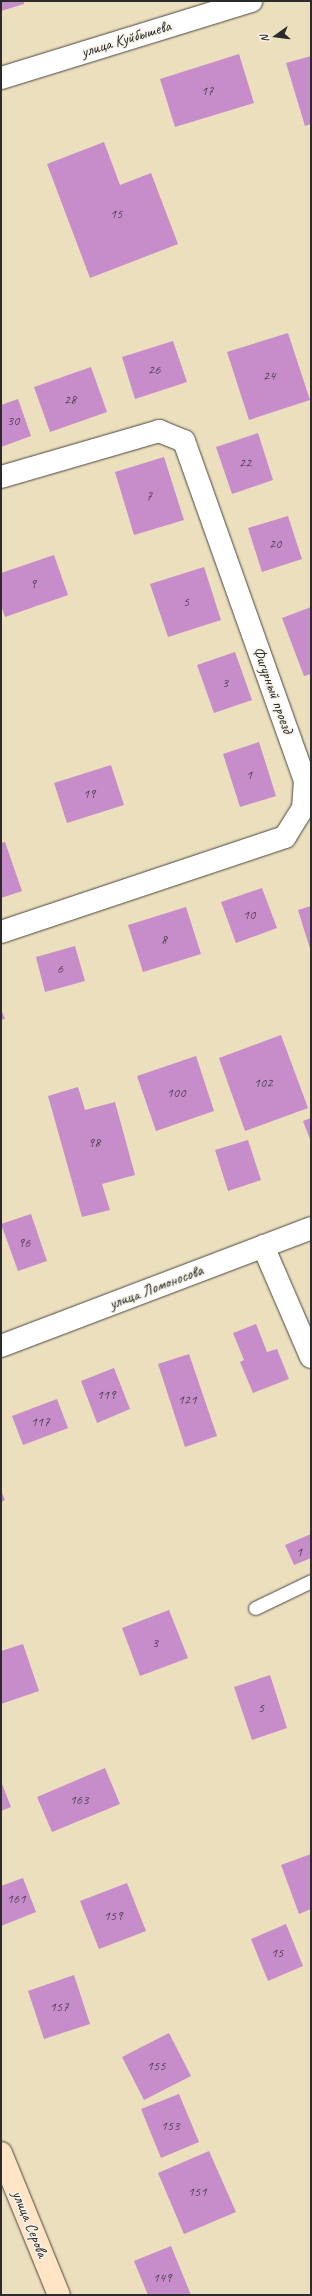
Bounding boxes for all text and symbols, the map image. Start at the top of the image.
street label: улица Куйбышева [79,16,173,62]
north arrow [256,16,296,56]
text: N [257,34,272,44]
house number: 17 [201,83,213,99]
house number: 15 [110,206,122,222]
house number: 26 [148,362,160,378]
house number: 24 [263,368,275,384]
house number: 28 [64,392,76,408]
house number: 30 [7,413,19,429]
house number: 22 [239,455,251,471]
house number: 7 [146,488,152,504]
house number: 20 [269,536,281,552]
house number: 9 [30,576,36,592]
house number: 5 [183,594,189,610]
street label: Фигурный проезд [248,644,298,736]
house number: 3 [222,675,228,691]
house number: 1 [246,767,252,783]
house number: 19 [83,786,95,802]
house number: 10 [243,907,255,923]
house number: 8 [161,932,167,948]
house number: 6 [57,961,63,977]
house number: 102 [254,1075,272,1091]
house number: 100 [167,1085,185,1101]
house number: 98 [88,1135,100,1151]
house number: 96 [18,1235,30,1251]
street label: улица Ломоносова [106,1260,206,1314]
house number: 119 [97,1387,115,1403]
house number: 121 [178,1392,196,1408]
house number: 117 [31,1414,49,1430]
house number: 1 [296,1544,302,1560]
house number: 3 [152,1635,158,1651]
house number: 5 [258,1700,264,1716]
house number: 163 [70,1792,88,1808]
house number: 161 [7,1891,25,1907]
house number: 159 [104,1908,122,1924]
house number: 15 [271,1945,283,1961]
house number: 157 [50,1999,68,2015]
house number: 155 [147,2058,165,2074]
house number: 153 [161,2118,179,2134]
house number: 151 [188,2184,206,2200]
street label: улица Серова [8,2188,52,2260]
house number: 149 [153,2270,171,2286]

